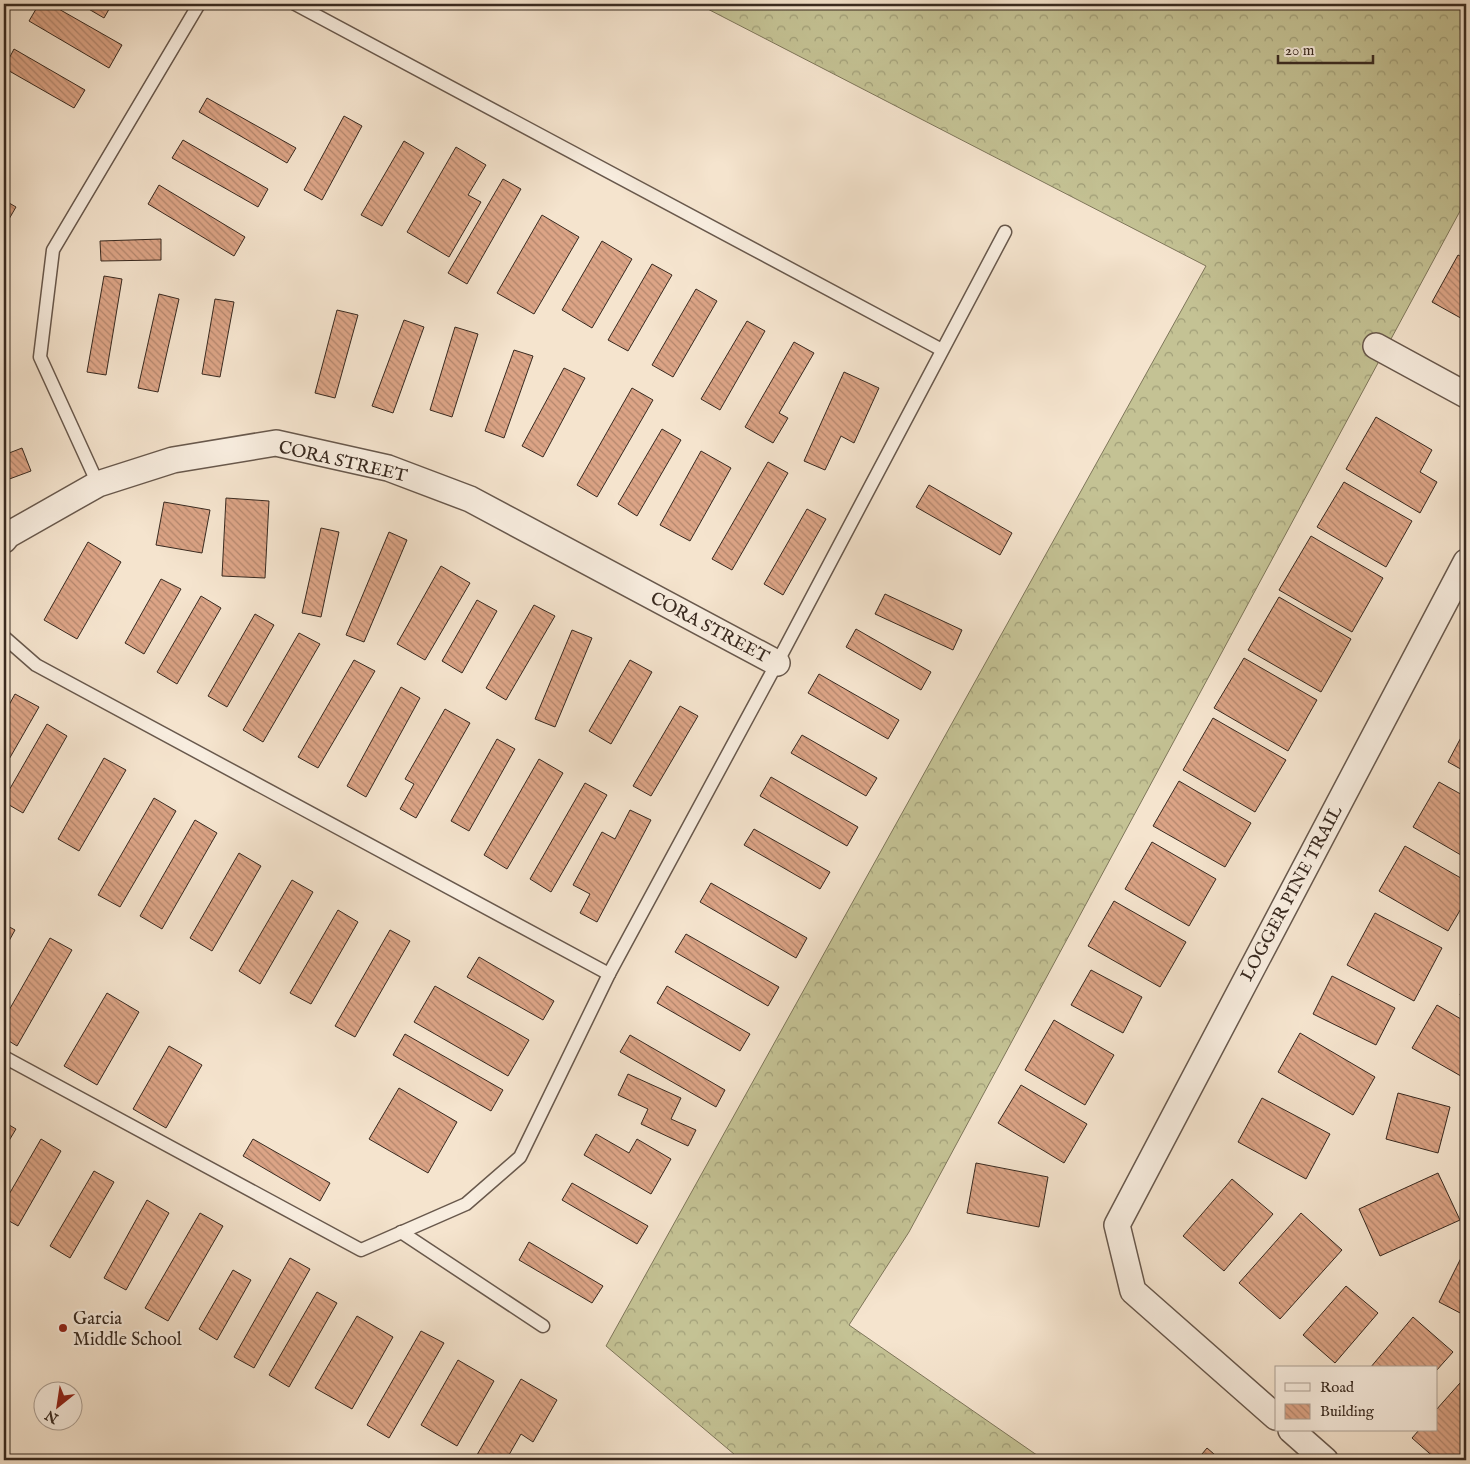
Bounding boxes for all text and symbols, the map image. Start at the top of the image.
scale bar [1278,32,1372,64]
text: 20 m [1285,41,1315,60]
street label: CORA STREET [276,436,409,488]
street label: CORA STREET [646,587,773,669]
street label: LOGGER PINE TRAIL [1236,802,1349,986]
place label: Garcia Middle School [73,1308,182,1352]
marker: Garcia Middle School [57,1322,69,1334]
legend [1275,1366,1438,1432]
text: Road [1320,1378,1355,1397]
north arrow [32,1382,82,1432]
text: Building [1320,1402,1375,1421]
text: N [42,1406,63,1428]

